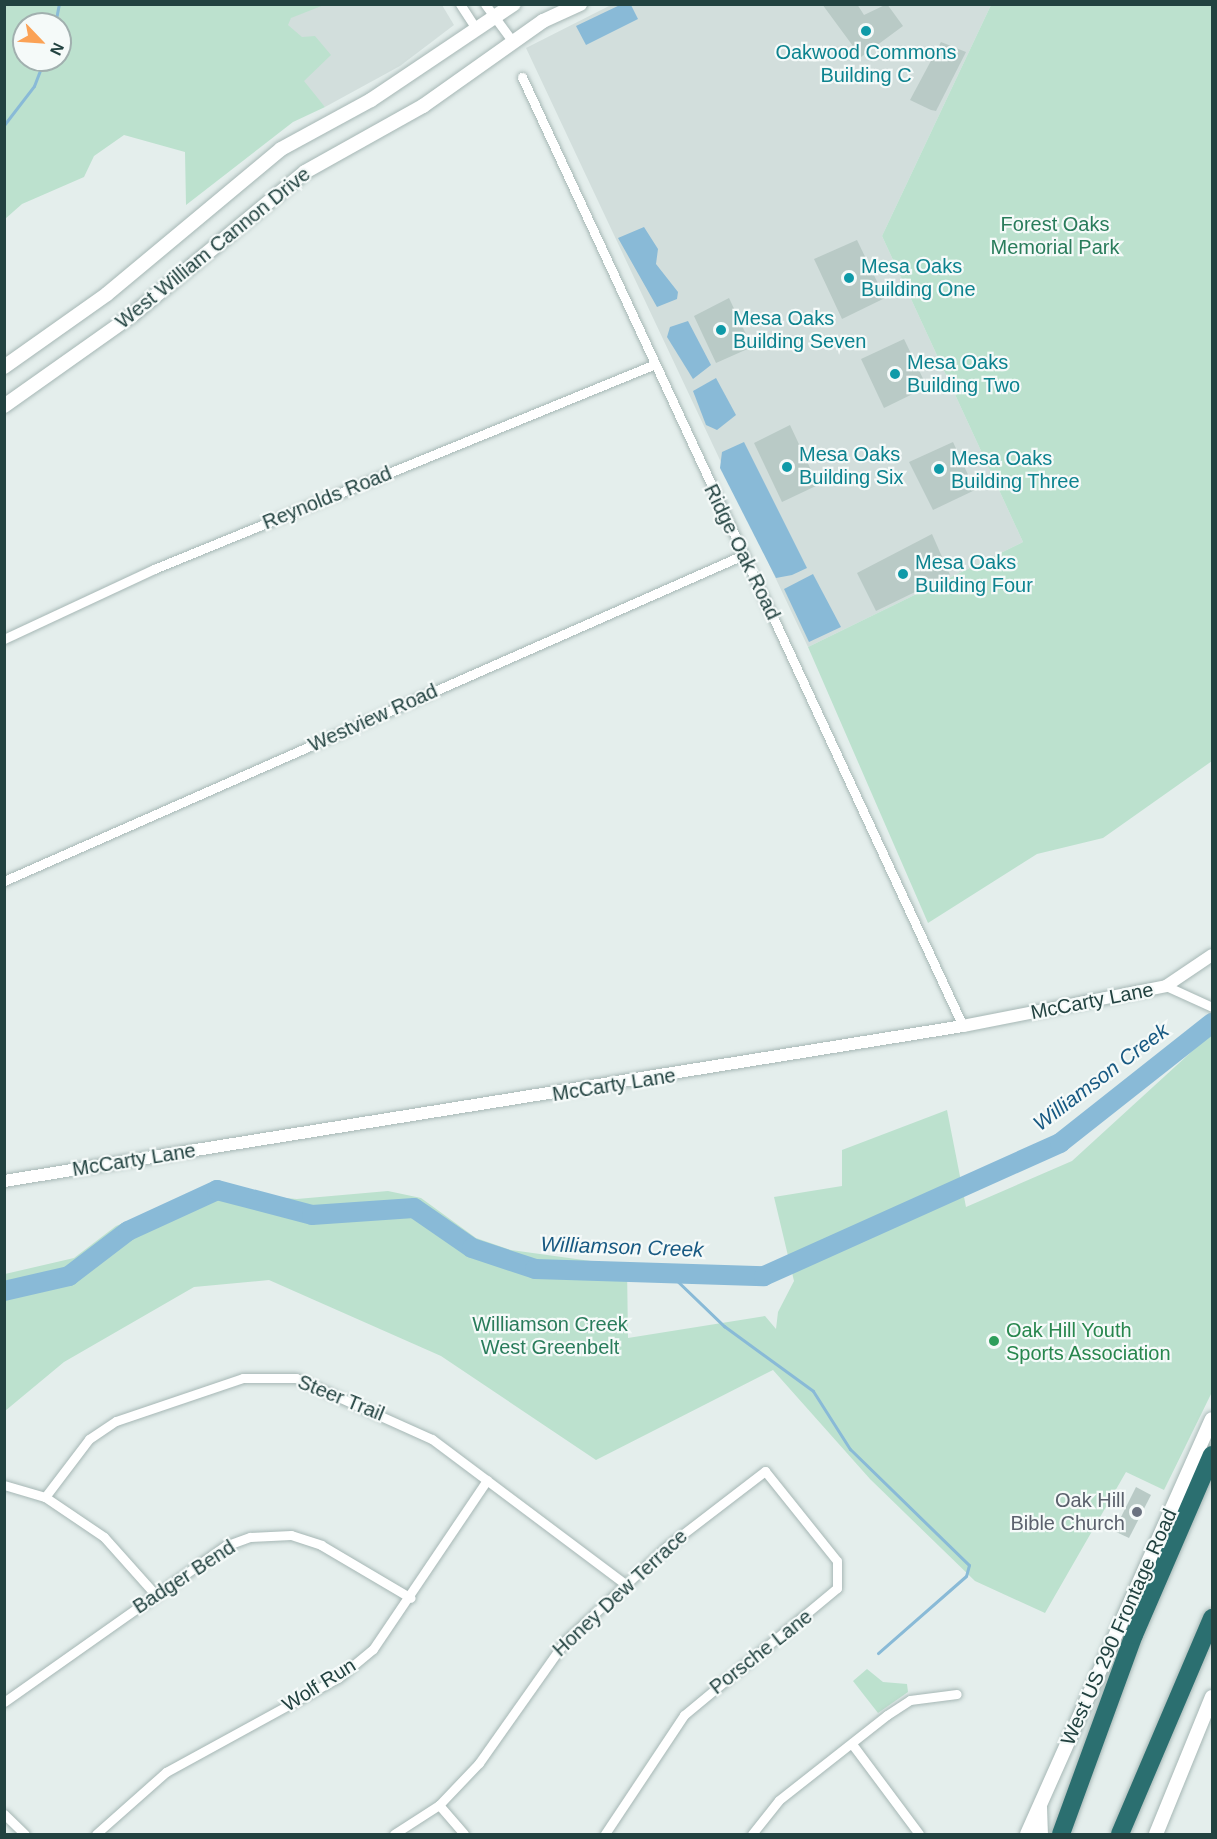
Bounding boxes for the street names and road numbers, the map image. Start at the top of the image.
street label: West William Cannon Drive [111,162,315,334]
street label: Reynolds Road [259,461,395,535]
street label: Ridge Oak Road [699,480,785,624]
street label: Westview Road [305,679,441,757]
street label: McCarty Lane [1029,977,1155,1025]
street label: McCarty Lane [551,1063,677,1107]
street label: McCarty Lane [71,1138,197,1182]
street label: Steer Trail [294,1370,388,1426]
street label: West US 290 Frontage Road [1056,1505,1182,1749]
street label: Honey Dew Terrace [548,1524,692,1662]
street label: Badger Bend [129,1535,239,1619]
street label: Porsche Lane [705,1605,817,1699]
street label: Wolf Run [278,1653,360,1717]

